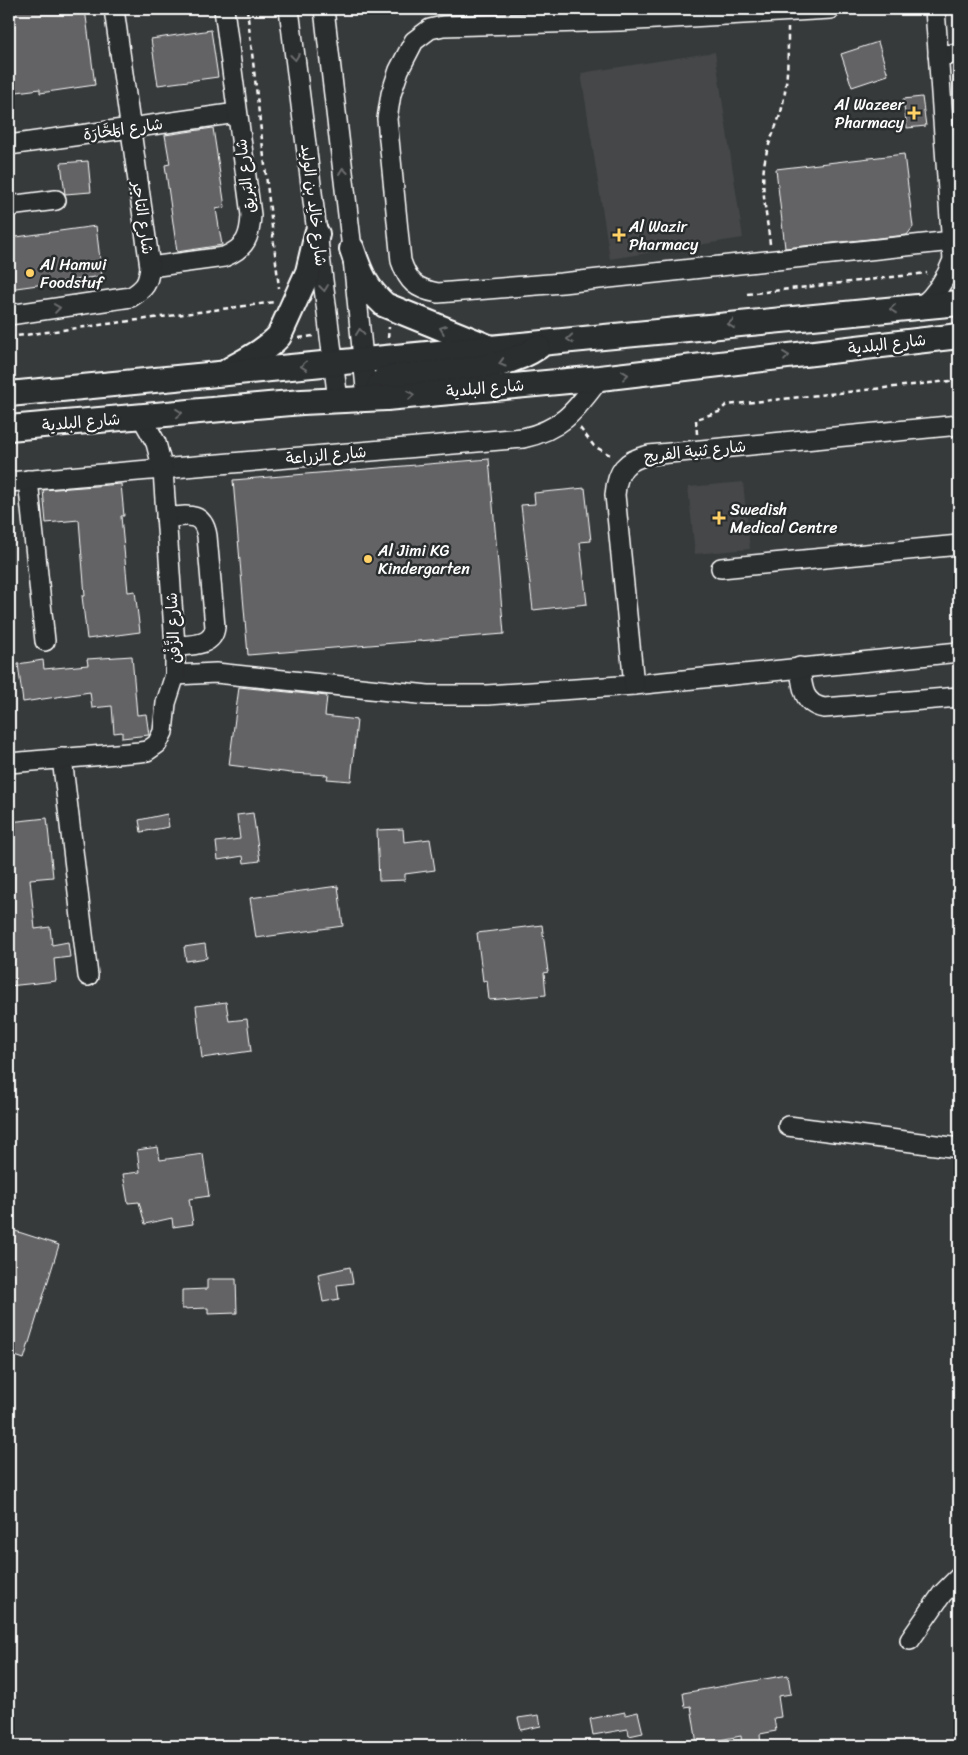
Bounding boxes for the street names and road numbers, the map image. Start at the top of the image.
street label: شارع المَحَّارَة [81,109,165,149]
street label: شارع البَريق [226,137,264,215]
street label: شارع خالِد بن الوليد [292,142,336,268]
street label: شارع التاجر [123,178,162,256]
street label: شارع البلدية [846,325,928,363]
street label: شارع البلدية [445,370,525,406]
street label: شارع البلدية [41,404,121,440]
street label: شارع ثنية الفريج [642,431,748,471]
street label: شارع الزراعة [284,437,368,473]
street label: شارع الزَّفْن [157,592,189,664]

